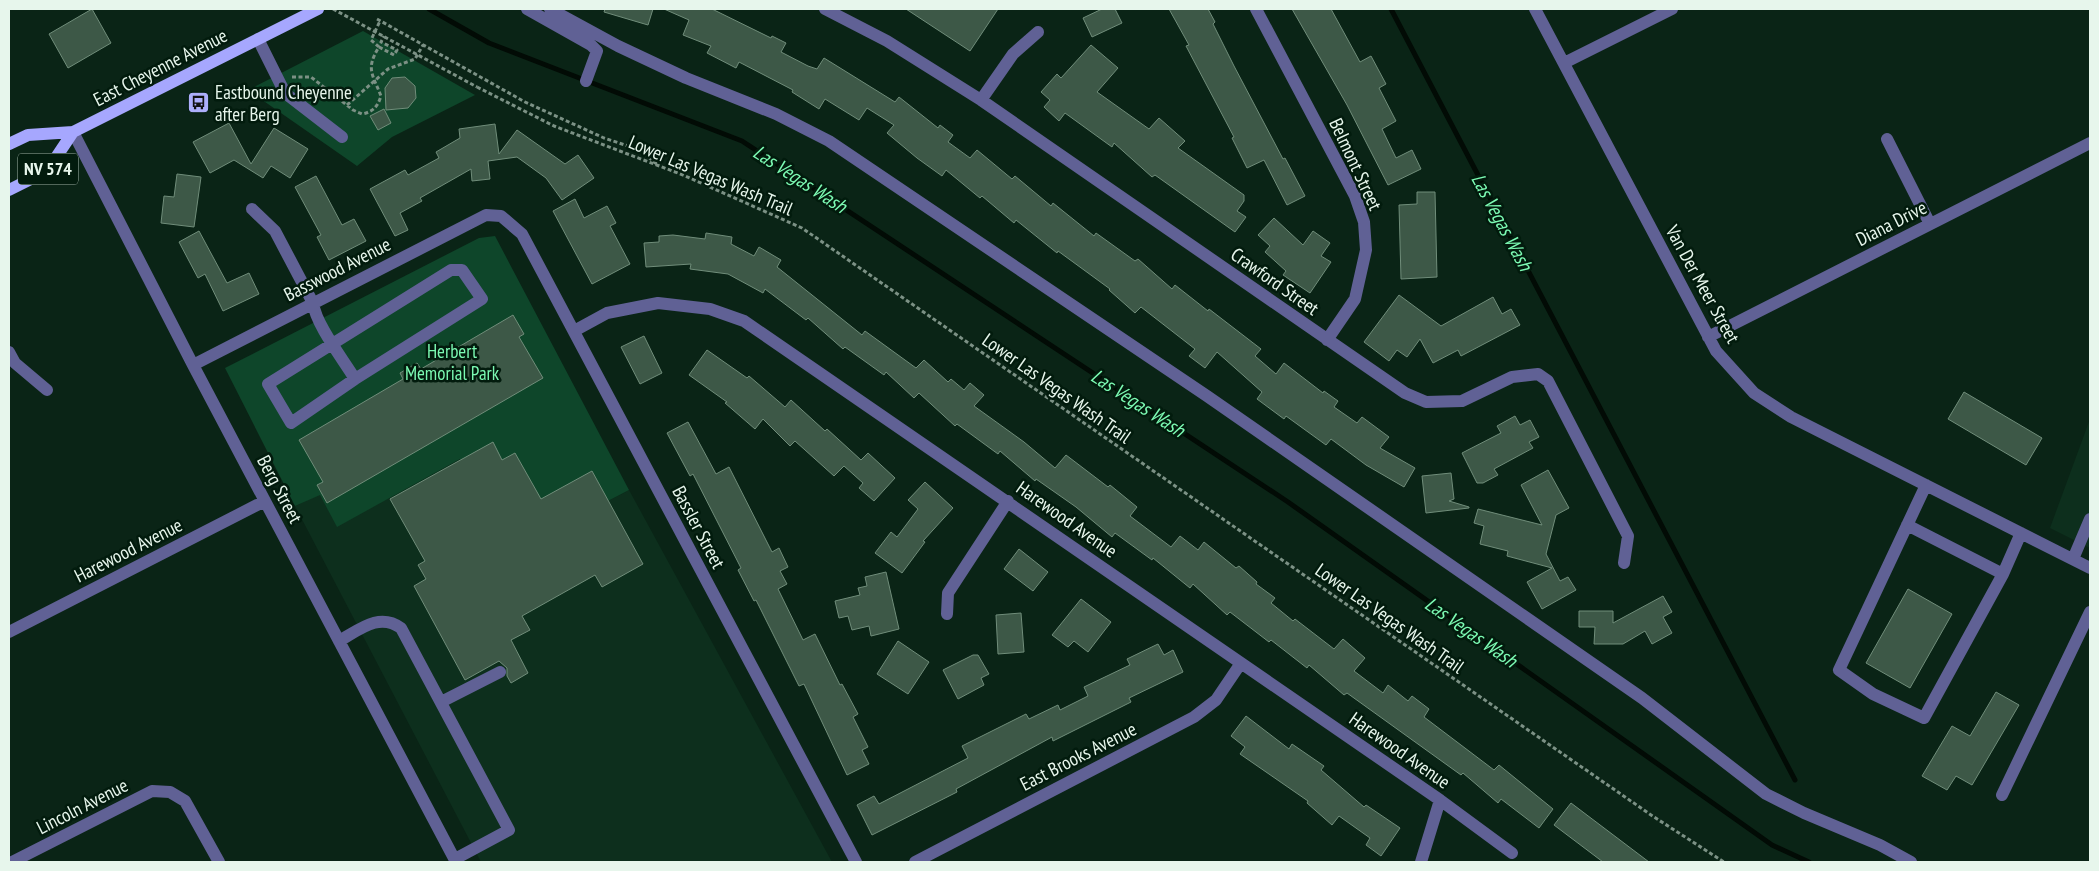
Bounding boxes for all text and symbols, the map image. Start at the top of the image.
street label: East Cheyenne Avenue [89,23,231,111]
place label: Eastbound Cheyenne after Berg [215,80,352,126]
bus stop icon: Eastbound Cheyenne after Berg [187,91,211,115]
street label: Belmont Street [1324,114,1388,215]
street label: Lower Las Vegas Wash Trail [625,130,797,221]
water label: Las Vegas Wash [748,139,853,220]
road number: NV 574 [18,153,78,184]
water label: Las Vegas Wash [1466,169,1539,276]
street label: Diana Drive [1852,195,1931,251]
street label: Van Der Meer Street [1660,220,1746,348]
street label: Basswood Avenue [280,232,395,306]
street label: Crawford Street [1226,242,1324,321]
street label: Lower Las Vegas Wash Trail [978,328,1137,449]
park label: Herbert Memorial Park [405,339,500,385]
water label: Las Vegas Wash [1086,363,1191,444]
street label: Berg Street [252,451,308,528]
street label: Harewood Avenue [1012,475,1122,563]
street label: Bassler Street [667,482,731,573]
street label: Harewood Avenue [70,512,186,587]
street label: Lower Las Vegas Wash Trail [1311,558,1470,679]
water label: Las Vegas Wash [1420,591,1523,674]
street label: Harewood Avenue [1345,706,1455,794]
street label: East Brooks Avenue [1016,716,1140,796]
street label: Lincoln Avenue [32,773,132,839]

